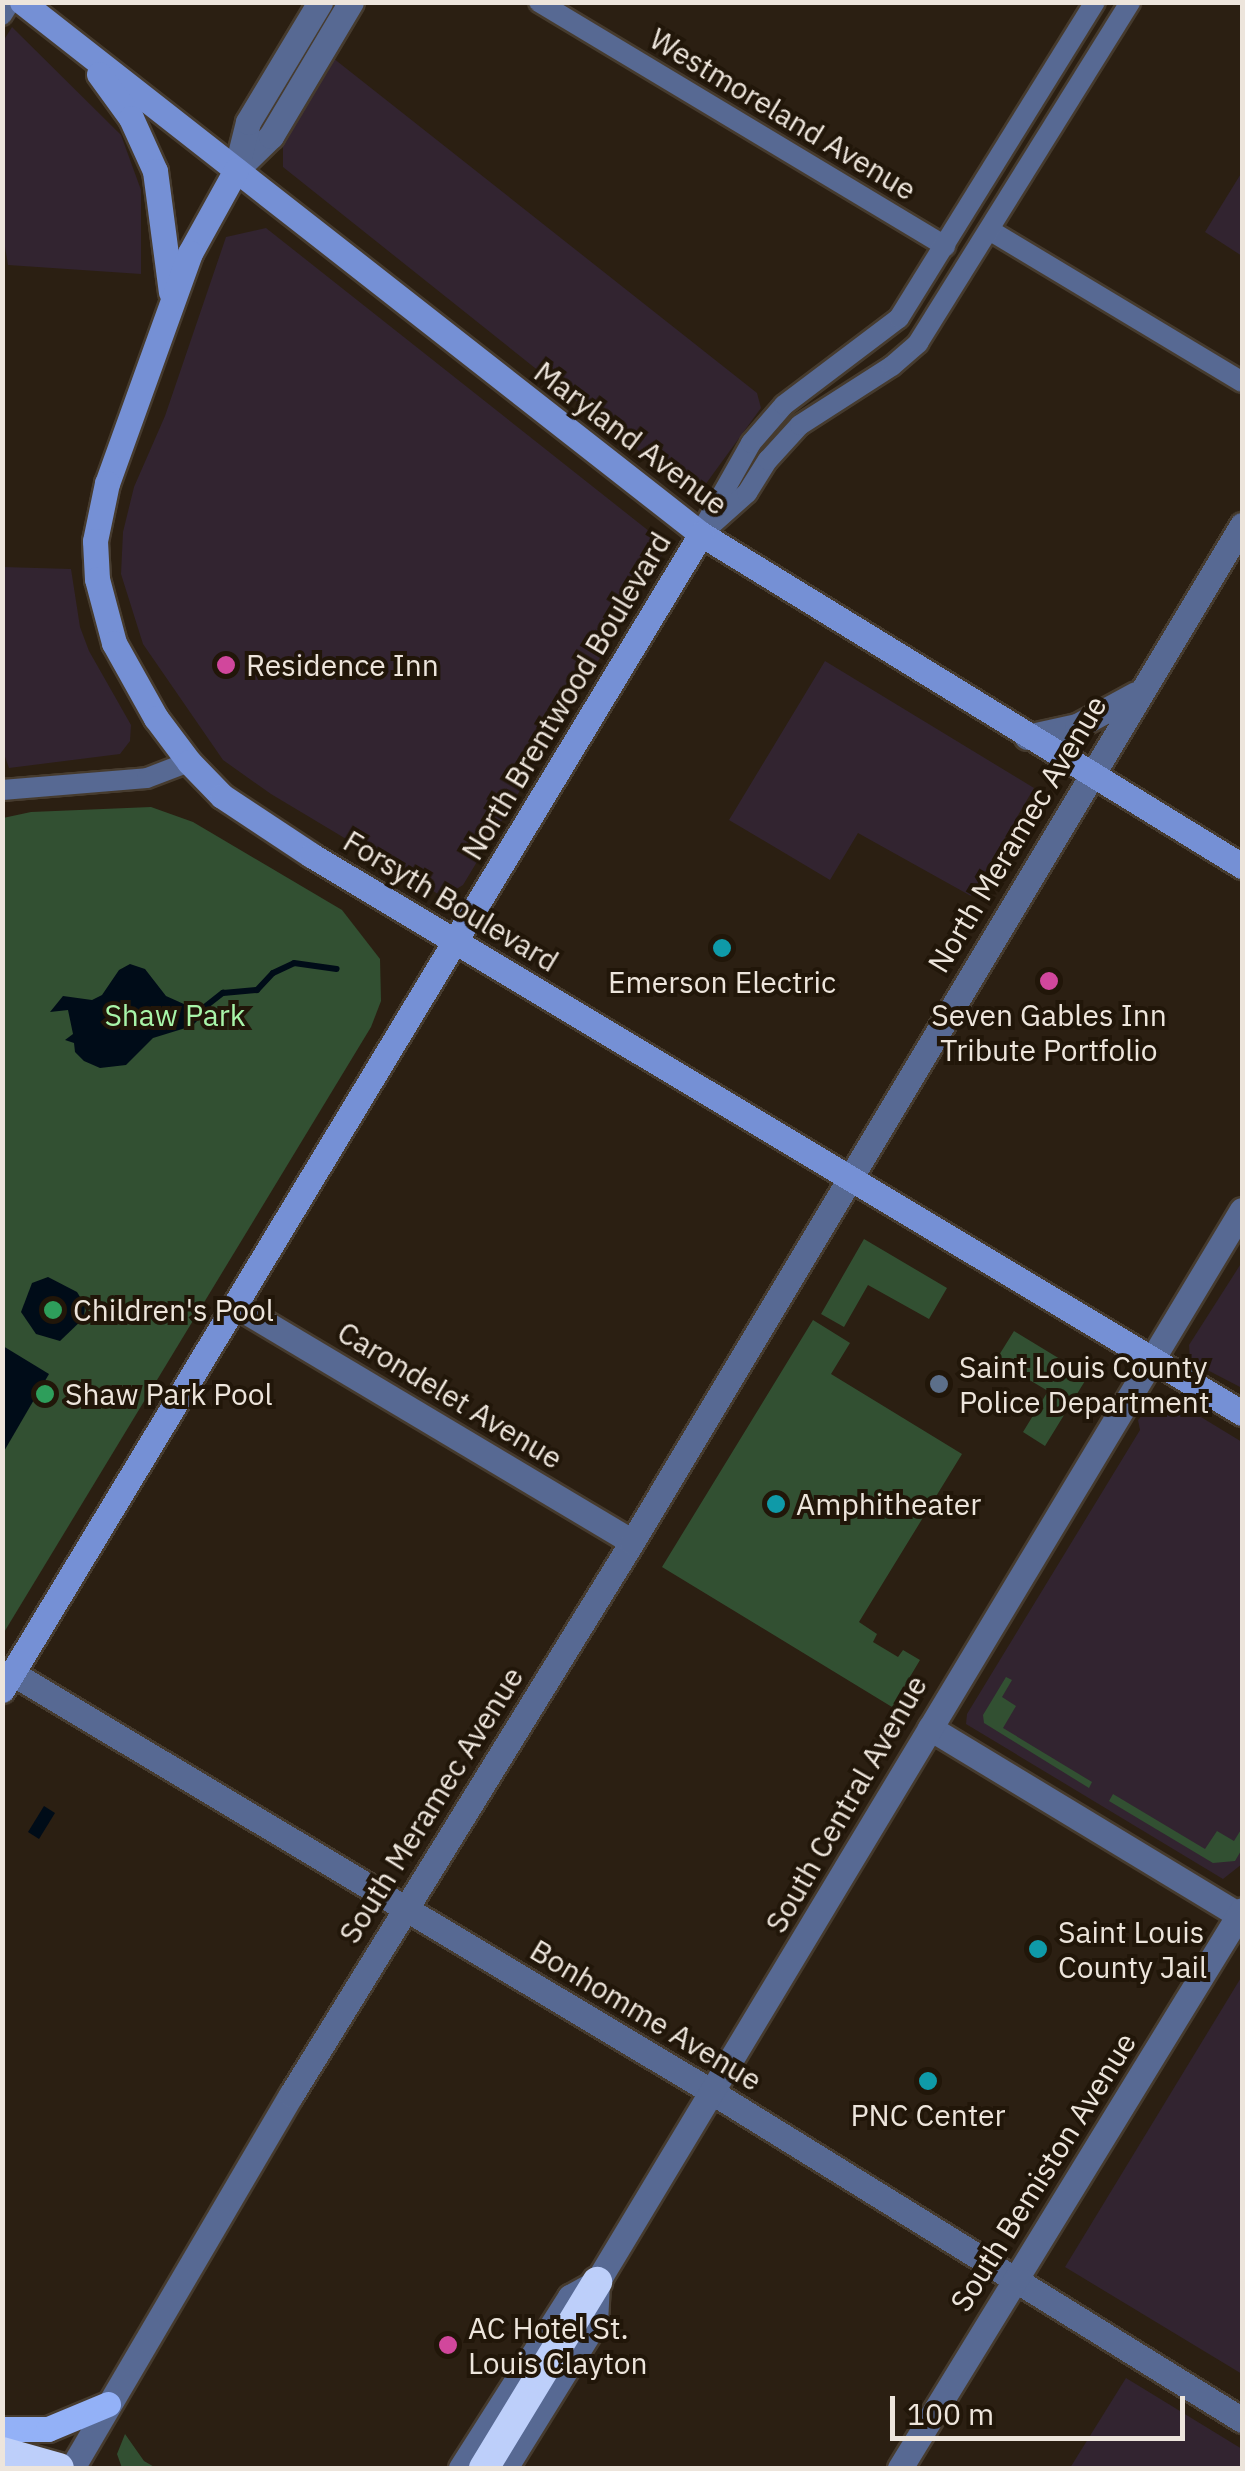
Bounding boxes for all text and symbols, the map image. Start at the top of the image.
street label: Westmoreland Avenue [643,20,923,208]
street label: Maryland Avenue [527,354,735,522]
street label: North Brentwood Boulevard [454,526,678,866]
place label: Residence Inn [246,647,439,683]
marker: Residence Inn [215,654,237,676]
street label: North Meramec Avenue [920,689,1114,979]
street label: Forsyth Boulevard [337,823,565,979]
marker: Emerson Electric [711,937,733,959]
place label: Emerson Electric [608,964,836,1000]
marker: Seven Gables Inn Tribute Portfolio [1038,970,1060,992]
park label: Shaw Park [104,997,246,1033]
place label: Seven Gables Inn Tribute Portfolio [931,997,1167,1068]
place label: Children's Pool [73,1292,274,1328]
marker: Children's Pool [42,1299,64,1321]
street label: Carondelet Avenue [331,1314,569,1476]
place label: Saint Louis County Police Department [959,1349,1209,1420]
marker: Saint Louis County Police Department [928,1373,950,1395]
place label: Shaw Park Pool [65,1376,273,1412]
marker: Shaw Park Pool [34,1383,56,1405]
place label: Amphitheater [796,1486,981,1522]
marker: Amphitheater [765,1493,787,1515]
street label: South Meramec Avenue [331,1660,531,1950]
street label: South Central Avenue [758,1669,934,1939]
place label: Saint Louis County Jail [1058,1914,1207,1984]
street label: Bonhomme Avenue [524,1932,768,2098]
marker: Saint Louis County Jail [1027,1938,1049,1960]
street label: South Bemiston Avenue [943,2026,1143,2318]
marker: PNC Center [917,2070,939,2092]
place label: PNC Center [850,2097,1006,2133]
place label: AC Hotel St. Louis Clayton [468,2310,648,2380]
marker: AC Hotel St. Louis Clayton [437,2334,459,2356]
scale bar [895,2376,1190,2438]
text: 100 m [907,2394,994,2433]

